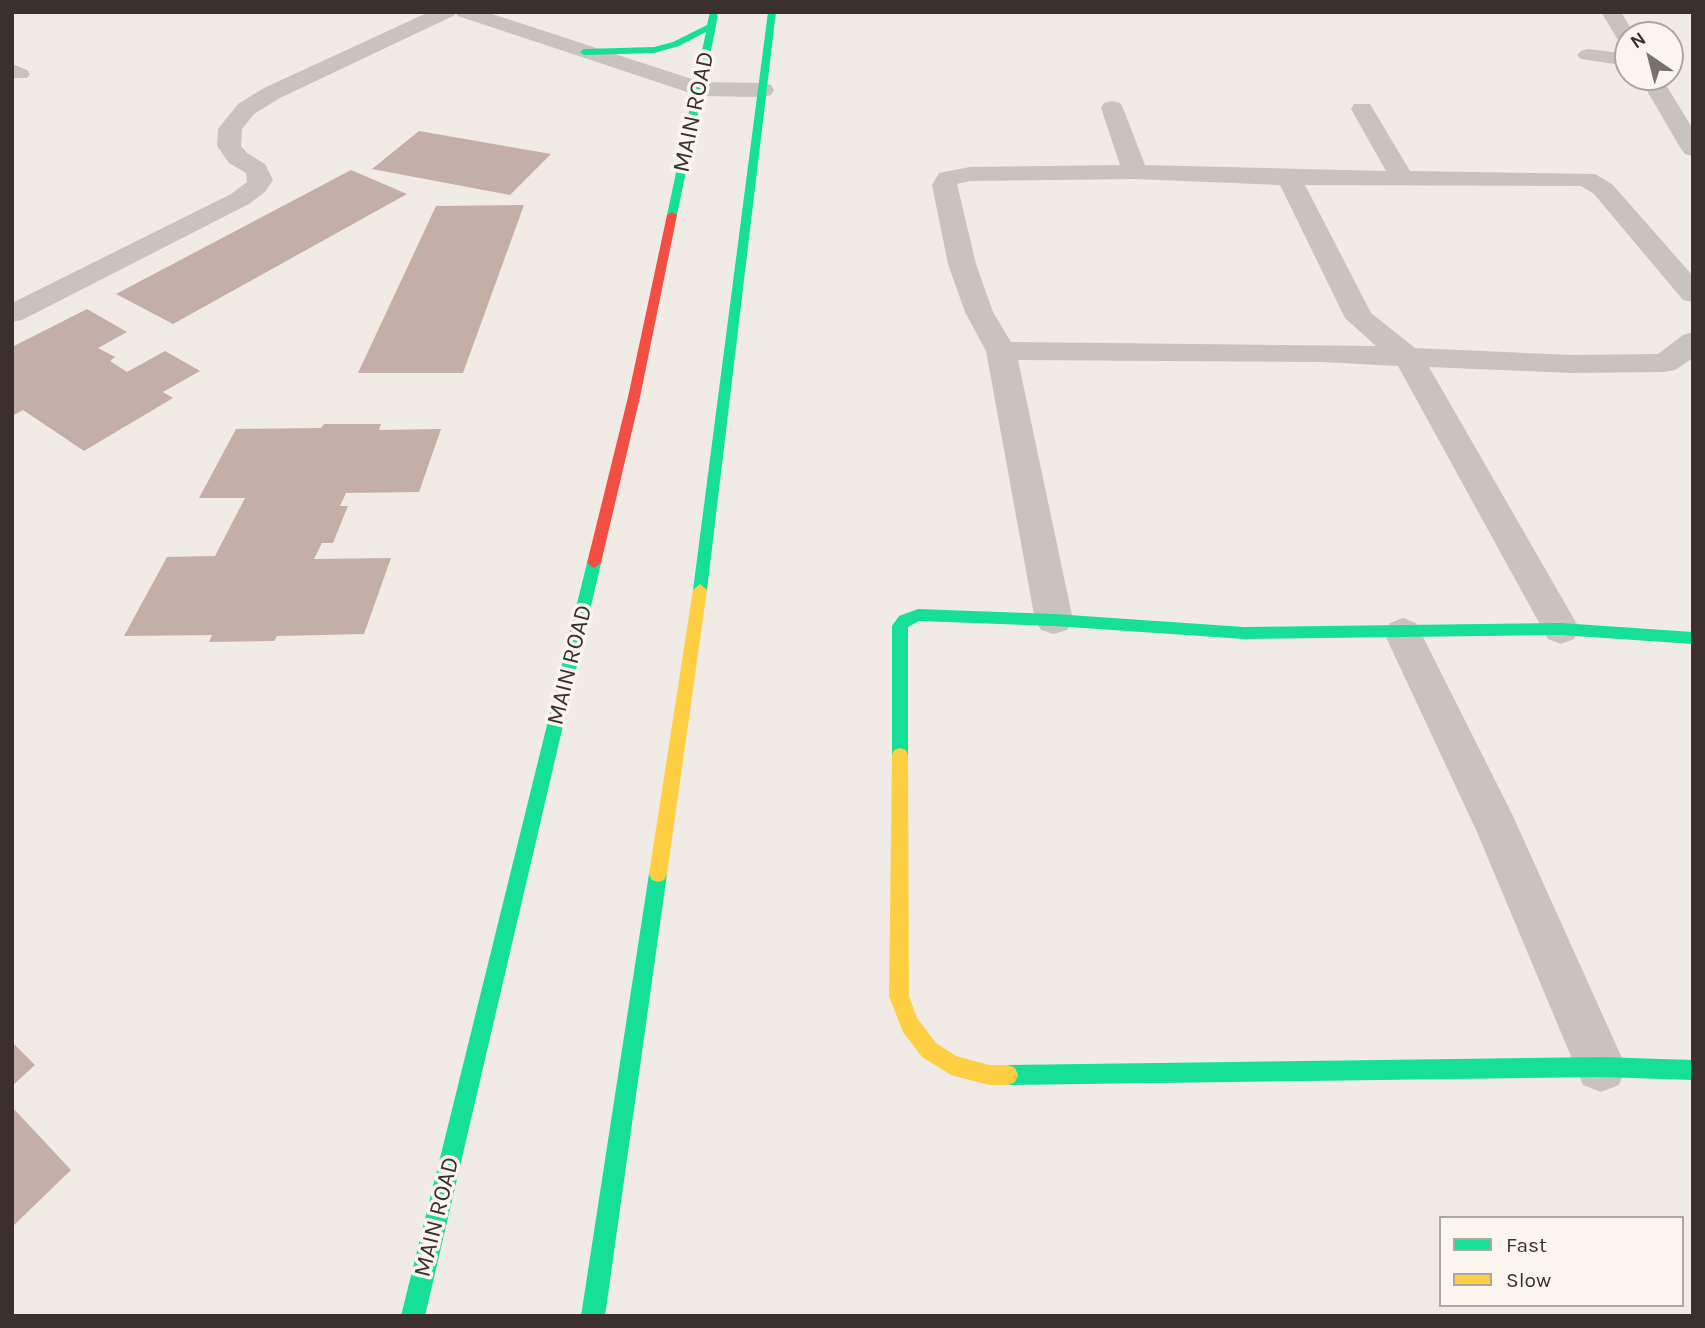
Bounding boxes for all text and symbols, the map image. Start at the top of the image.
north arrow [1614,21,1684,91]
text: N [1626,28,1650,53]
street label: MAIN ROAD [667,49,721,175]
street label: MAIN ROAD [541,602,599,728]
street label: MAIN ROAD [408,1154,466,1280]
legend [1439,1216,1684,1307]
text: Fast [1506,1233,1547,1257]
text: Slow [1506,1268,1551,1292]

